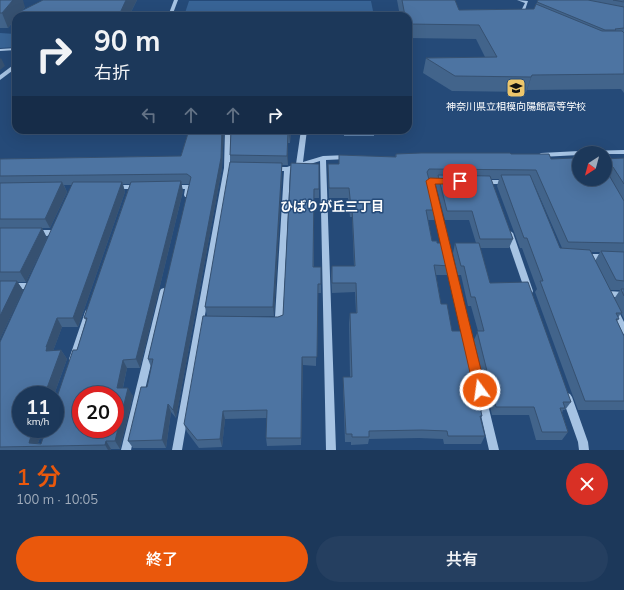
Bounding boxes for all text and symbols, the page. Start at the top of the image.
text: 90 m [94,23,160,58]
icon: right [28,28,80,80]
text: 右折 [94,61,130,84]
school or university icon: 神奈川県立相模向陽館高等学校 [505,77,527,99]
place label: 神奈川県立相模向陽館高等学校 [446,100,586,113]
icon: left [138,104,160,126]
icon: ahead [180,104,202,126]
icon: ahead [222,104,244,126]
icon: right [264,104,286,126]
north arrow [572,146,612,186]
map controls [572,146,612,186]
pin [443,164,477,198]
icon: arrive [449,170,471,192]
district label: ひばりが丘三丁目 [280,198,384,214]
position arrow [459,369,501,411]
speed limit sign: 20 [72,386,124,438]
text: 11 [26,394,50,419]
text: km/h [27,415,49,428]
text: 1 分 [16,461,61,491]
button: close [566,463,608,505]
text: 100 m · 10:05 [16,491,98,507]
button: 終了 [16,536,308,582]
button: 共有 [316,536,608,582]

